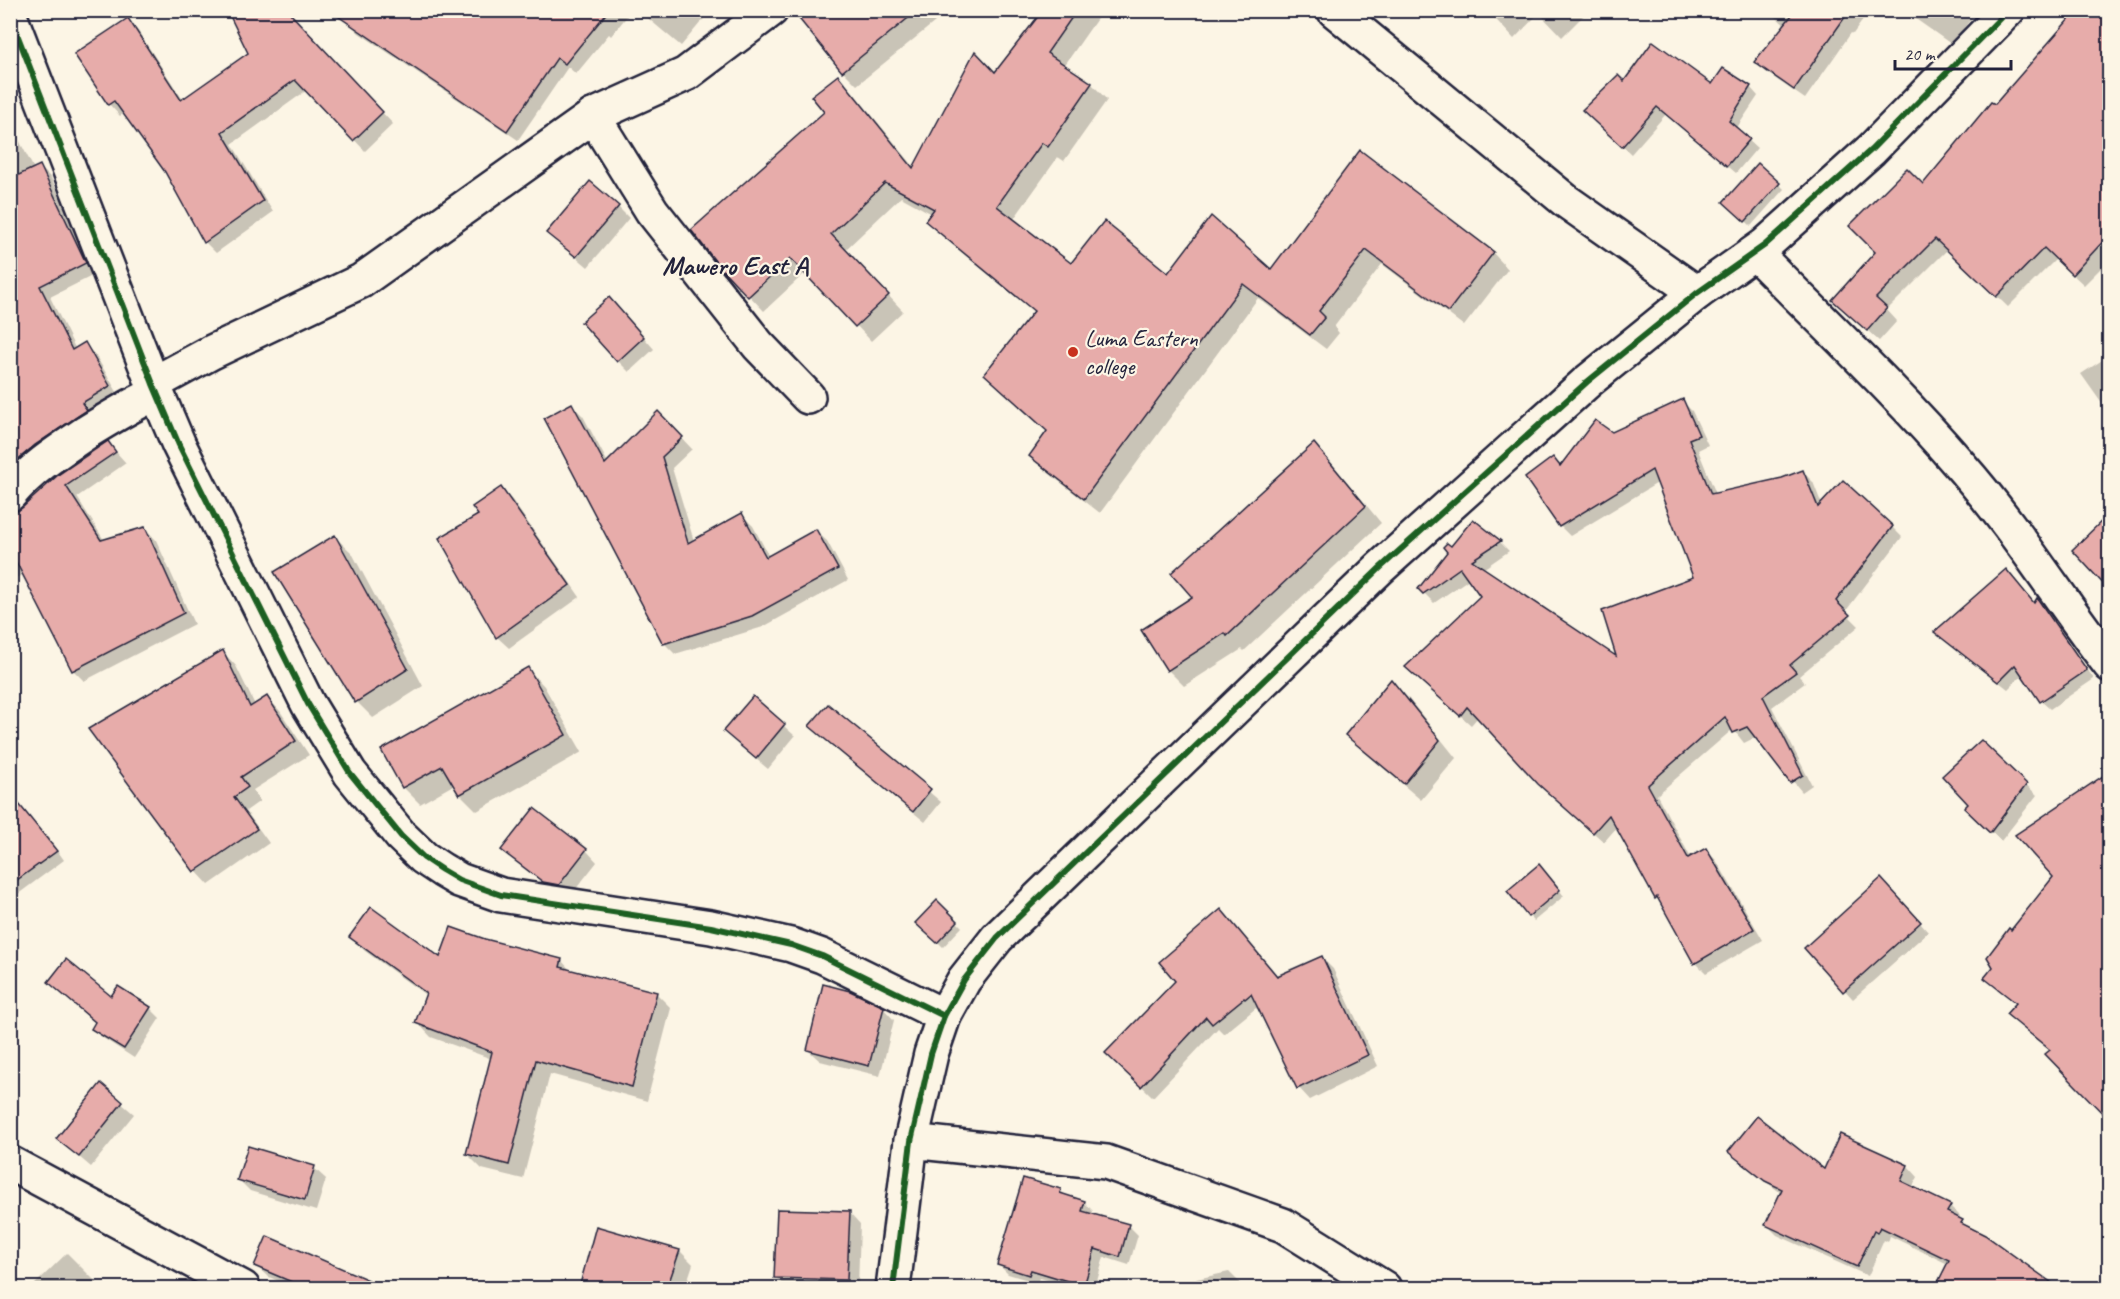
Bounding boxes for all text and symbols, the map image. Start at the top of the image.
scale bar [1895,33,2010,71]
text: 20 m [1904,43,1937,65]
district label: Mawero East A [662,248,809,282]
place label: Luma Eastern college [1085,323,1198,381]
marker: Luma Eastern college [1066,345,1080,359]

